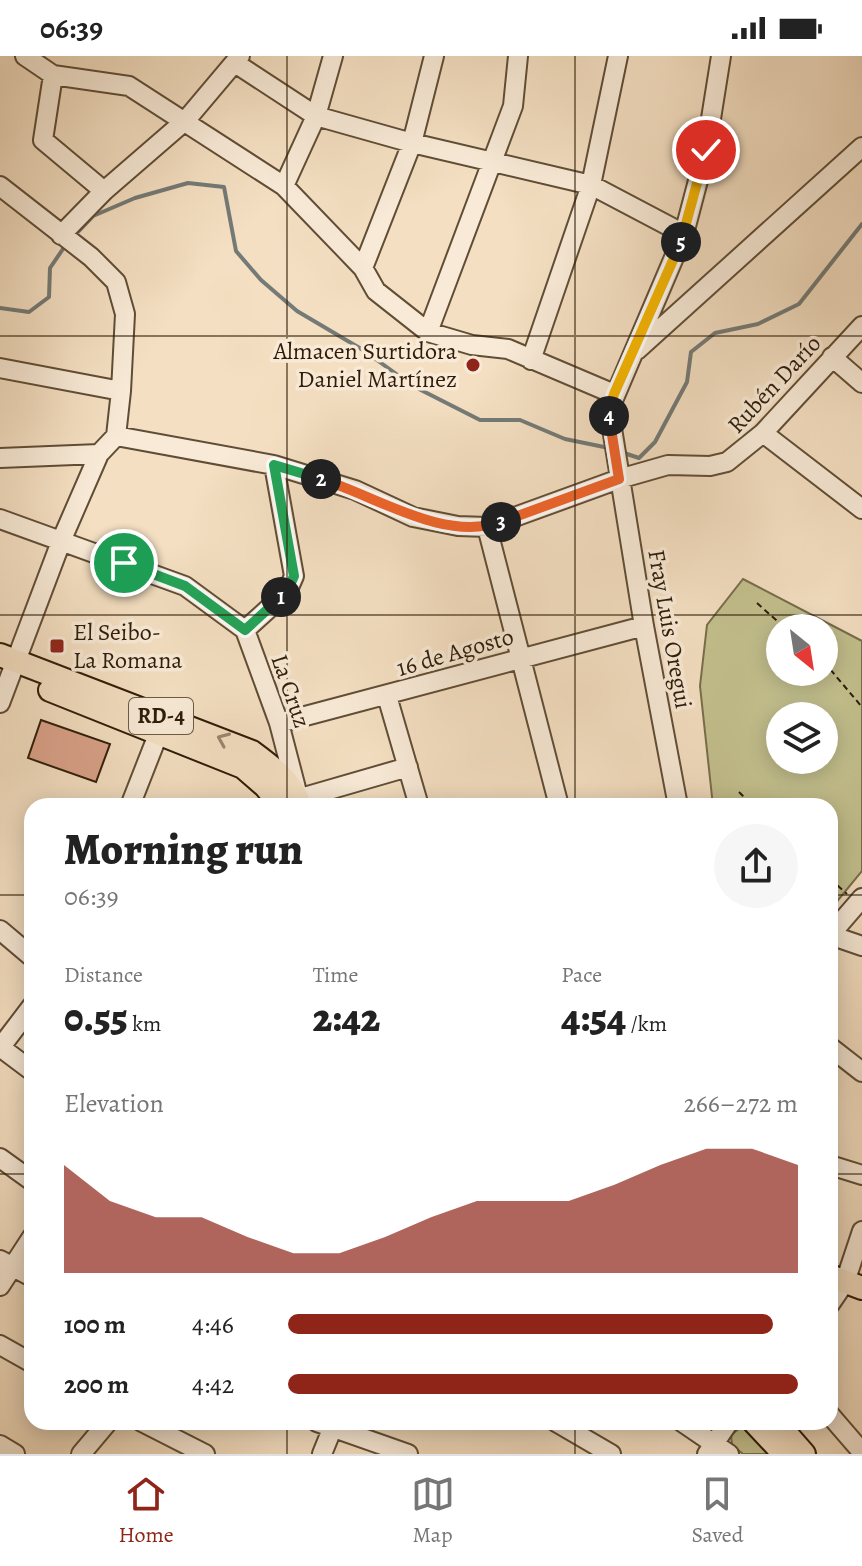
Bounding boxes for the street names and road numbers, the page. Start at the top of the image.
street label: Rubén Darío [720,328,828,440]
street label: Fray Luis Oregui [640,547,700,711]
street label: 16 de Agosto [393,620,517,684]
street label: La Cruz [264,650,318,732]
road number: RD-4 [129,698,193,734]

